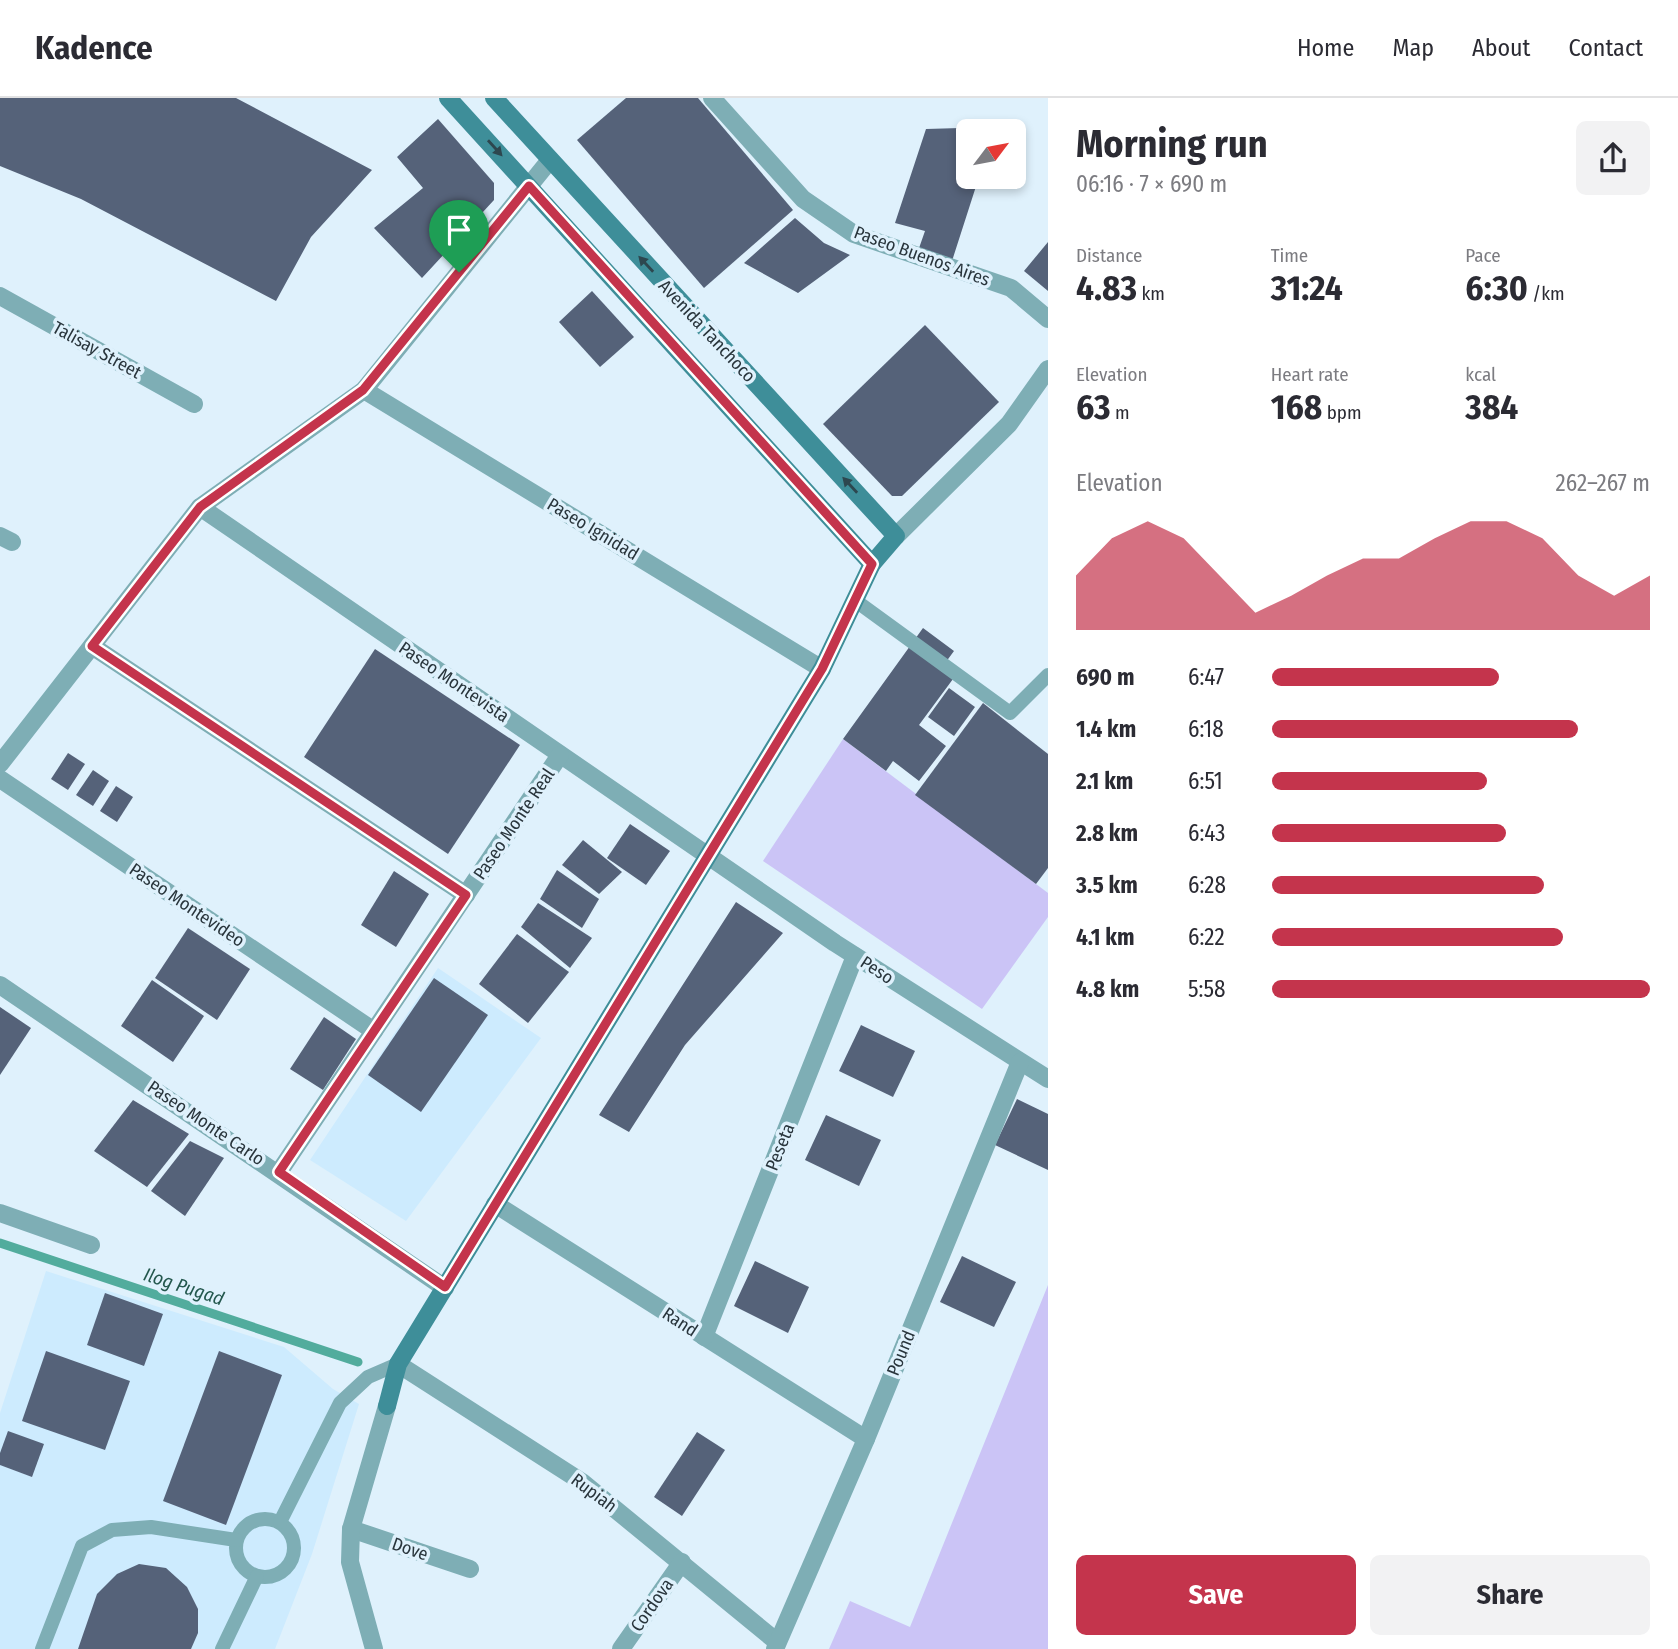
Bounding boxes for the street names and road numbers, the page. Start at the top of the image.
street label: Paseo Buenos Aires [851,221,993,291]
street label: Avenida Tanchoco [654,275,760,387]
street label: Talisay Street [49,317,145,383]
street label: Paseo Ignidad [543,493,643,565]
street label: Paseo Montevista [395,637,514,727]
street label: Paseo Monte Real [469,764,559,884]
street label: Paseo Montevideo [125,858,249,952]
street label: Peso [856,951,898,989]
street label: Paseo Monte Carlo [143,1076,269,1170]
street label: Peseta [761,1120,799,1174]
street label: Rand [658,1303,702,1341]
street label: Pound [882,1327,920,1379]
street label: Rupiah [567,1469,621,1517]
street label: Dove [389,1533,431,1565]
street label: Cordova [626,1574,678,1636]

